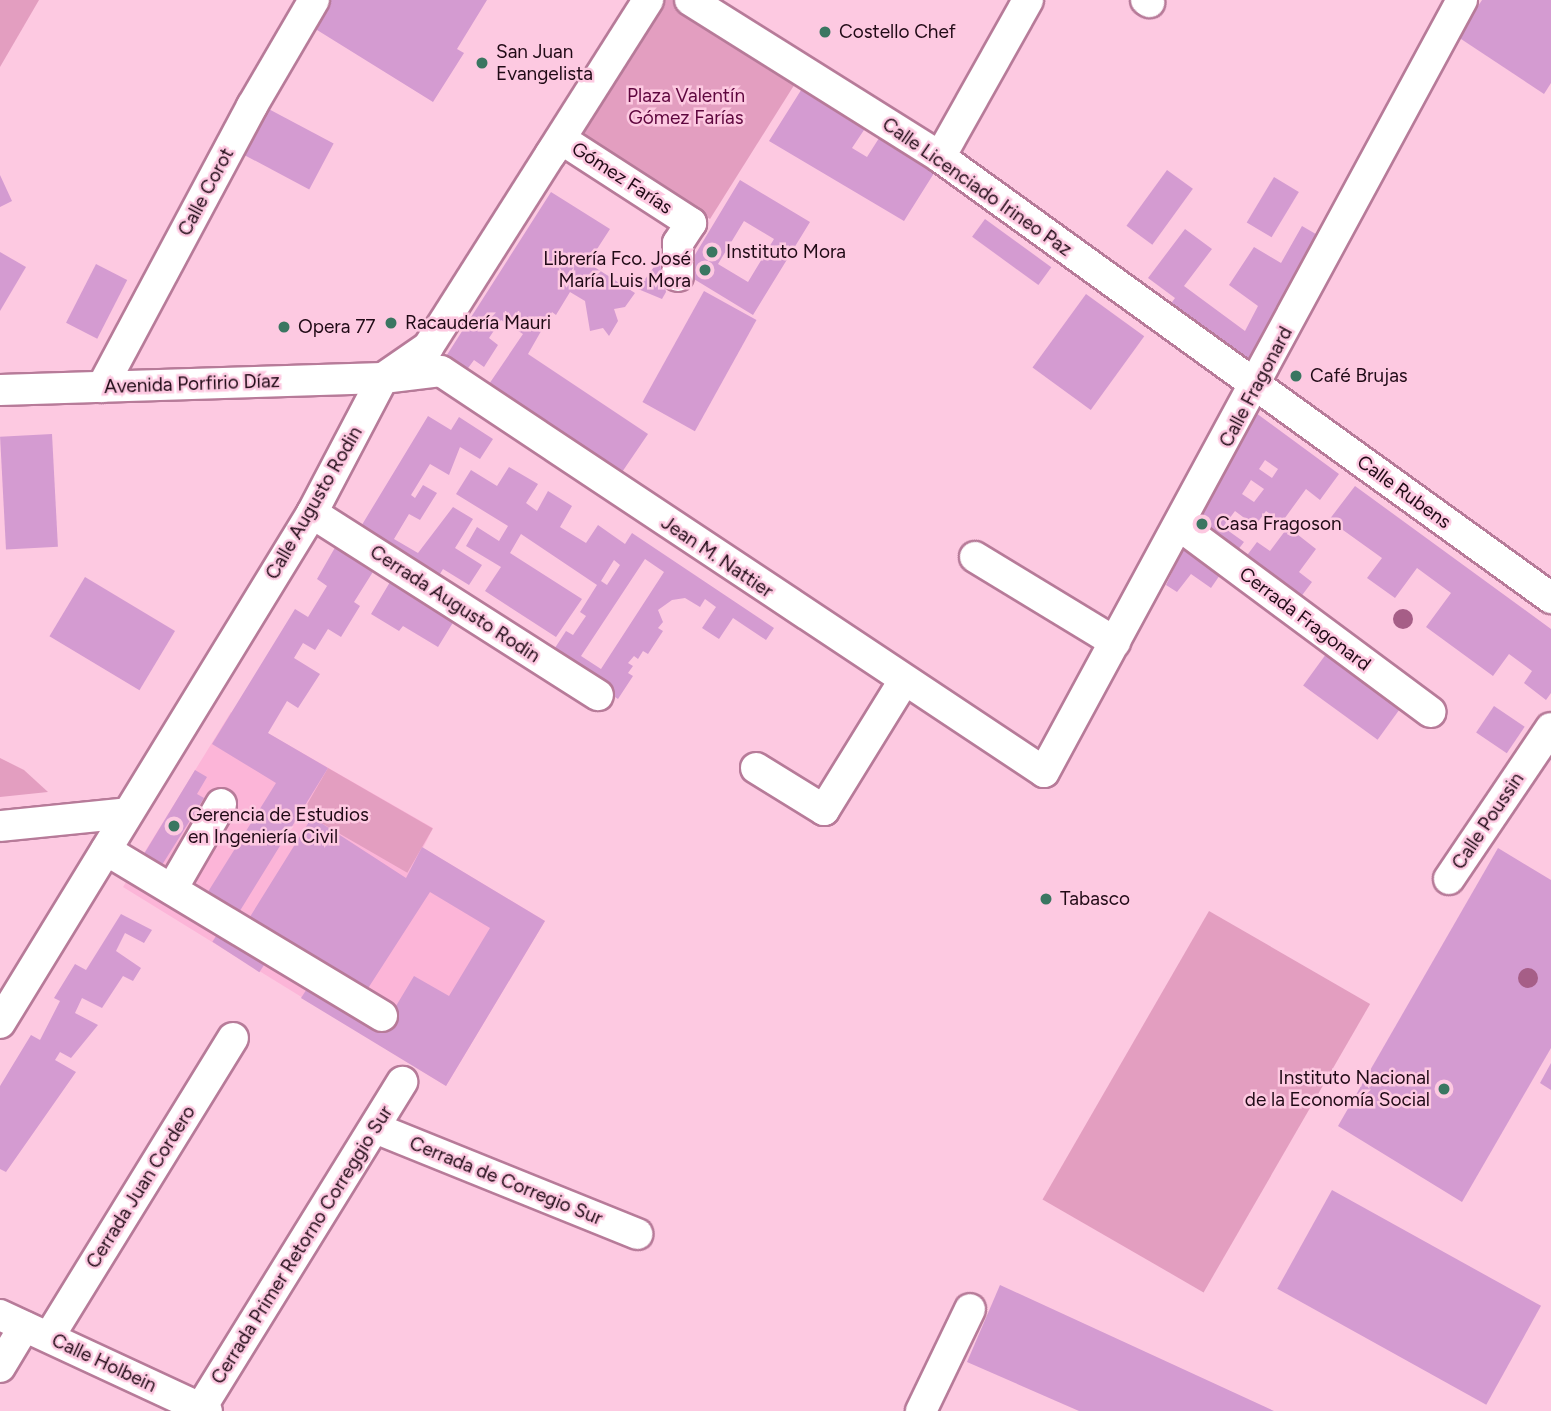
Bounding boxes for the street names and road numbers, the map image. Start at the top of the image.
street label: Calle Licenciado Irineo Paz [878,113,1076,261]
street label: Gómez Farías [567,137,677,219]
street label: Calle Corot [173,144,239,240]
street label: Calle Fragonard [1215,323,1297,451]
street label: Avenida Porfirio Díaz [104,370,280,398]
street label: Calle Augusto Rodin [261,422,367,584]
street label: Calle Rubens [1353,450,1455,534]
street label: Jean M. Nattier [657,511,777,603]
street label: Cerrada Augusto Rodin [366,540,544,668]
street label: Cerrada Fragonard [1235,562,1375,676]
street label: Calle Poussin [1447,768,1529,874]
street label: Cerrada Juan Cordero [82,1101,200,1273]
street label: Cerrada Primer Retorno Correggio Sur [207,1102,397,1388]
street label: Cerrada de Corregio Sur [406,1132,606,1230]
street label: Calle Holbein [48,1329,160,1397]

